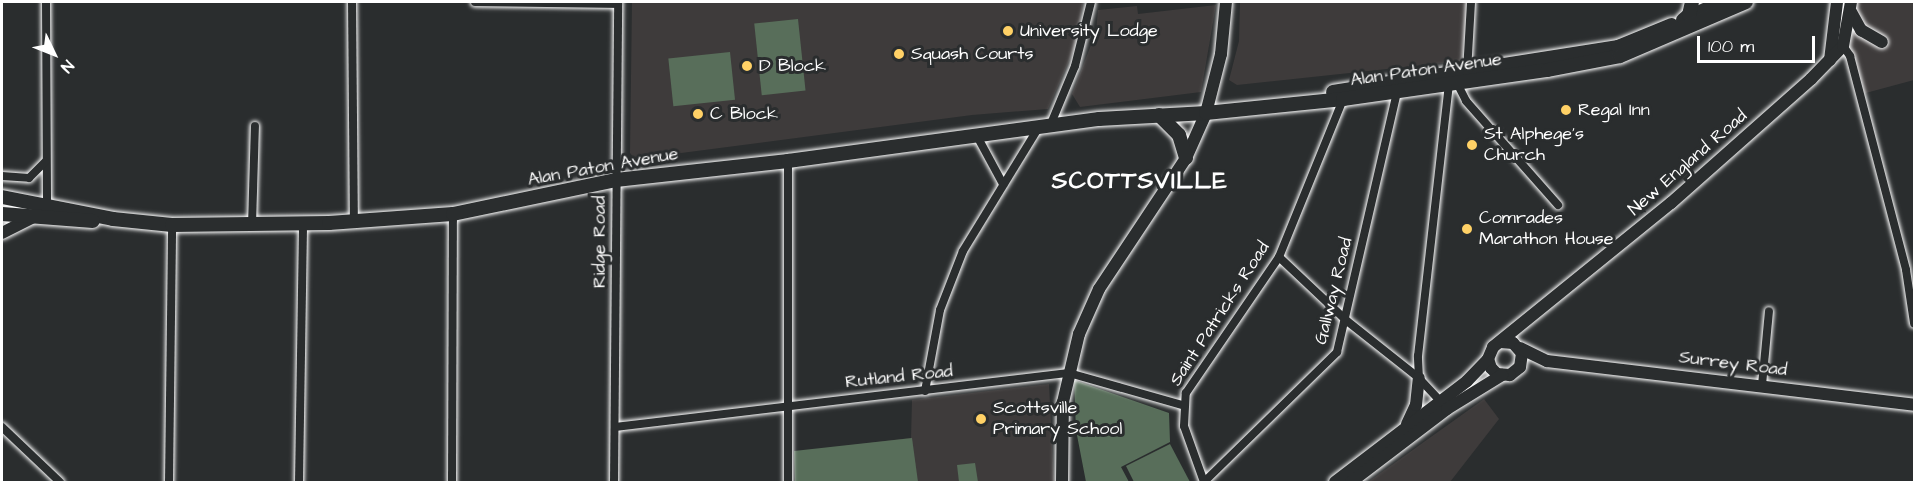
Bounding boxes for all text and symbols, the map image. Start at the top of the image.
place label: University Lodge [1020,20,1158,42]
north arrow [24,24,84,84]
marker: University Lodge [1001,24,1015,38]
scale bar [1700,24,1818,62]
text: 100 m [1708,34,1754,59]
place label: Squash Courts [911,43,1034,65]
marker: Squash Courts [892,47,906,61]
street label: Alan Paton Avenue [1349,49,1503,91]
text: N [56,55,79,77]
place label: D Block [759,55,826,77]
marker: D Block [740,59,754,73]
place label: Regal Inn [1578,99,1650,121]
place label: C Block [710,103,778,125]
marker: Regal Inn [1559,103,1573,117]
street label: New England Road [1624,105,1752,221]
marker: C Block [691,107,705,121]
place label: St Alphege's Church [1484,124,1584,166]
marker: St Alphege's Church [1465,138,1479,152]
street label: Alan Paton Avenue [526,143,680,191]
district label: SCOTTSVILLE [1052,168,1228,196]
street label: Ridge Road [589,196,611,288]
place label: Comrades Marathon House [1479,208,1614,250]
marker: Comrades Marathon House [1460,222,1474,236]
street label: Gallway Road [1310,235,1358,347]
street label: Saint Patricks Road [1165,238,1275,390]
street label: Surrey Road [1678,347,1788,381]
street label: Rutland Road [844,361,954,393]
place label: Scottsville Primary School [993,398,1122,440]
marker: Scottsville Primary School [974,412,988,426]

